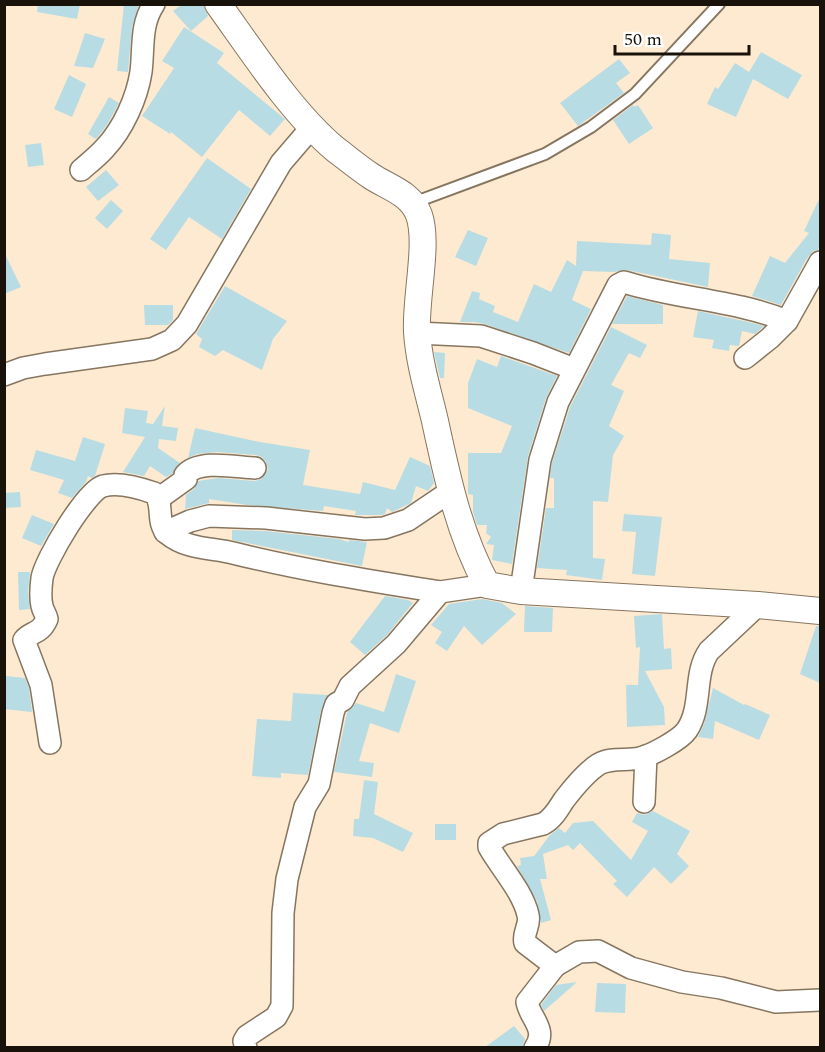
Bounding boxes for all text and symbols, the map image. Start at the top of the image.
scale bar [615,18,748,56]
text: 50 m [624,26,662,53]

